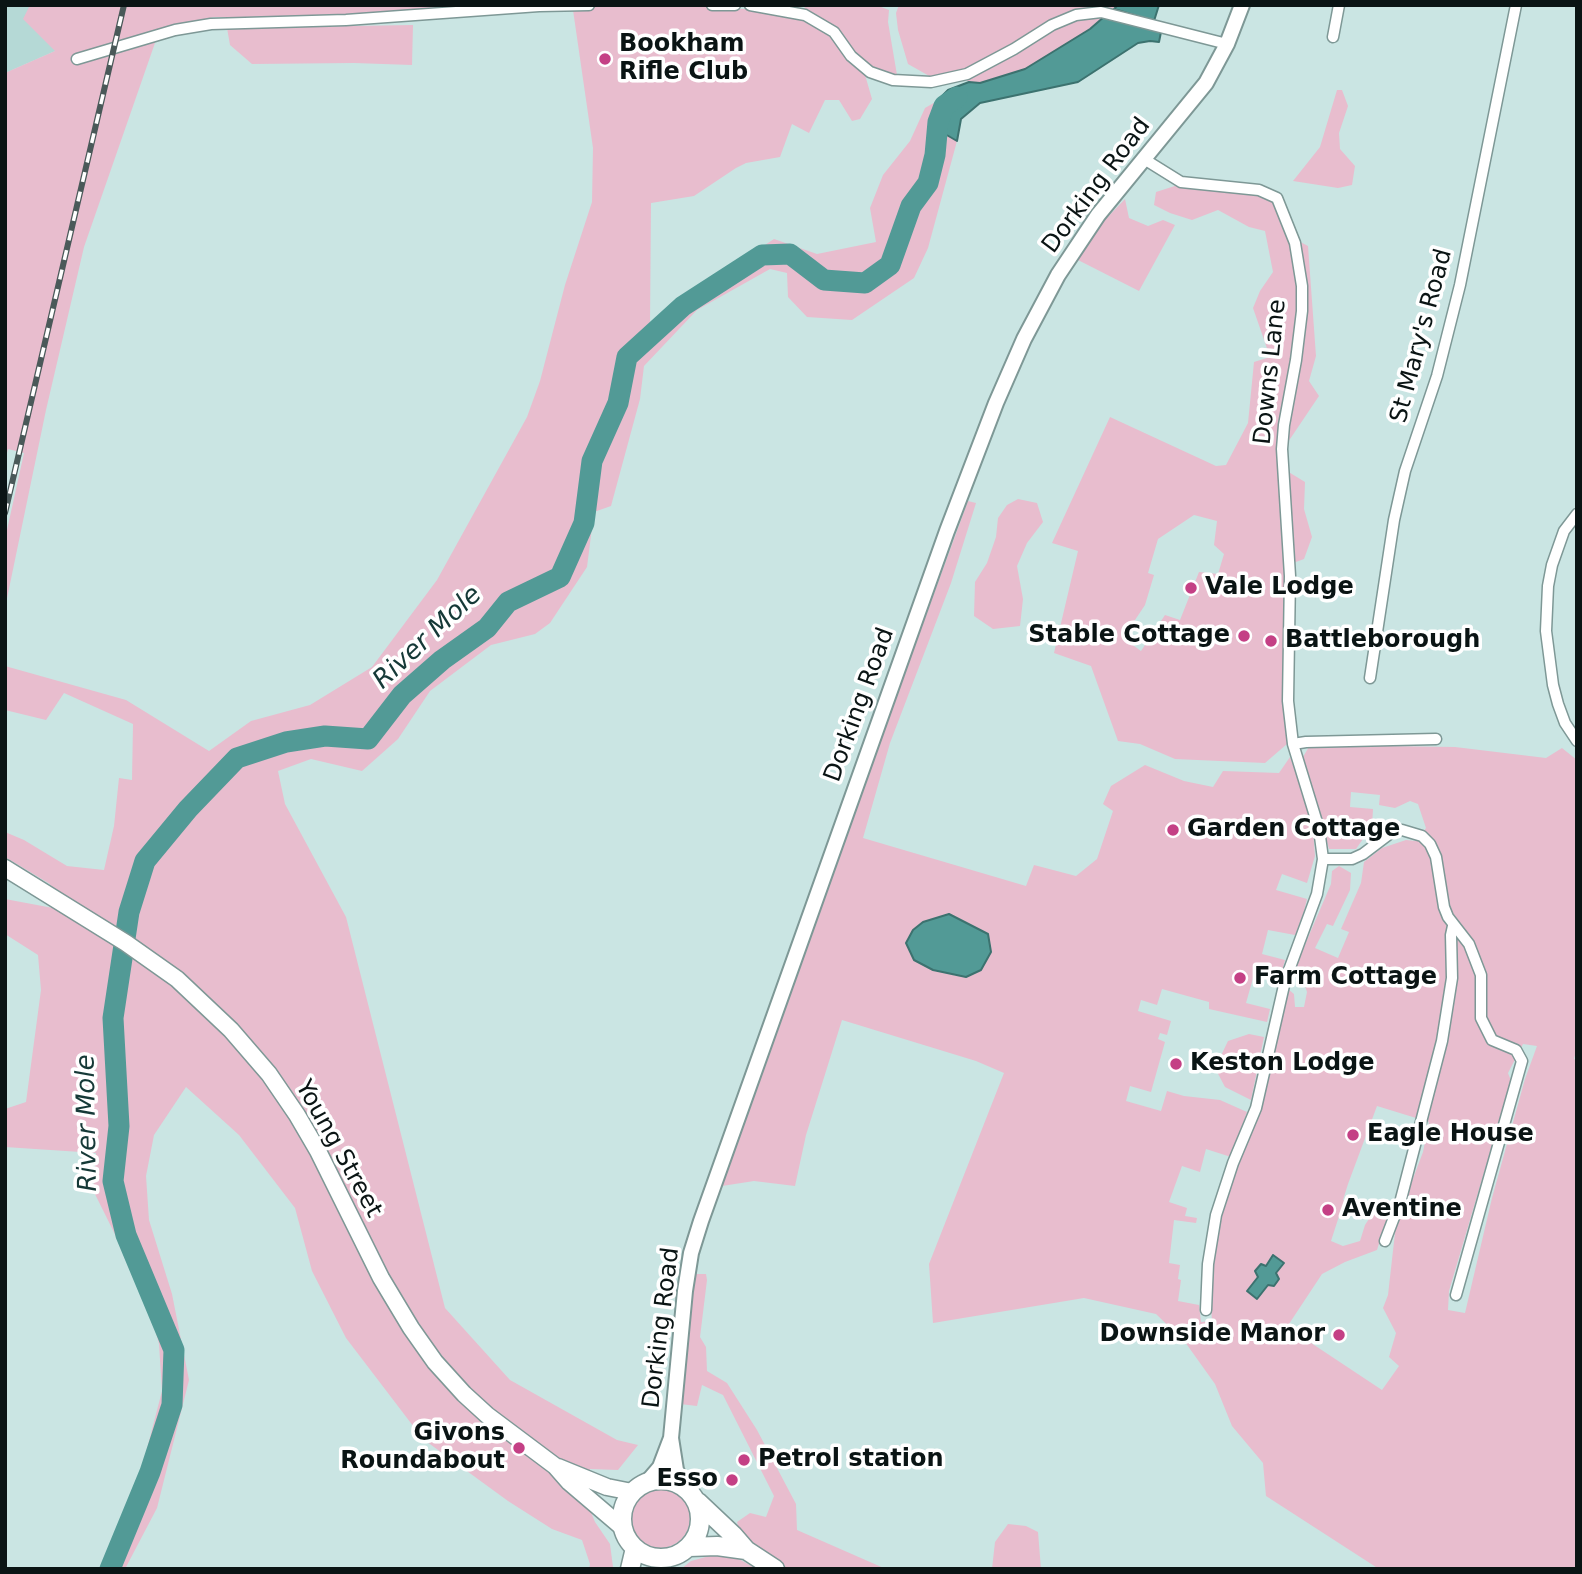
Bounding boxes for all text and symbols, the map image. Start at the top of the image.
place label: Bookham Rifle Club [619,31,748,87]
marker: Bookham Rifle Club [597,51,613,67]
street label: Dorking Road [1037,113,1157,259]
street label: St Mary's Road [1385,246,1459,426]
street label: Downs Lane [1249,298,1293,446]
place label: Vale Lodge [1205,574,1354,602]
water label: River Mole [367,580,489,696]
marker: Vale Lodge [1183,580,1199,596]
place label: Stable Cottage [1028,622,1230,650]
street label: Dorking Road [819,624,901,786]
place label: Battleborough [1285,627,1480,655]
marker: Stable Cottage [1236,628,1252,644]
marker: Battleborough [1263,633,1279,649]
place label: Garden Cottage [1187,816,1400,844]
marker: Garden Cottage [1165,822,1181,838]
place label: Farm Cottage [1254,964,1437,992]
marker: Farm Cottage [1232,970,1248,986]
place label: Keston Lodge [1190,1050,1375,1078]
water label: River Mole [71,1054,105,1192]
marker: Keston Lodge [1168,1056,1184,1072]
street label: Young Street [288,1075,388,1223]
place label: Eagle House [1367,1121,1534,1149]
marker: Eagle House [1345,1127,1361,1143]
place label: Aventine [1342,1196,1462,1224]
marker: Aventine [1320,1202,1336,1218]
street label: Dorking Road [638,1246,686,1410]
place label: Downside Manor [1100,1321,1325,1349]
marker: Downside Manor [1331,1327,1347,1343]
place label: Givons Roundabout [340,1420,505,1476]
marker: Givons Roundabout [511,1440,527,1456]
place label: Petrol station [758,1446,943,1474]
marker: Petrol station [736,1452,752,1468]
place label: Esso [657,1466,718,1494]
marker: Esso [724,1472,740,1488]

